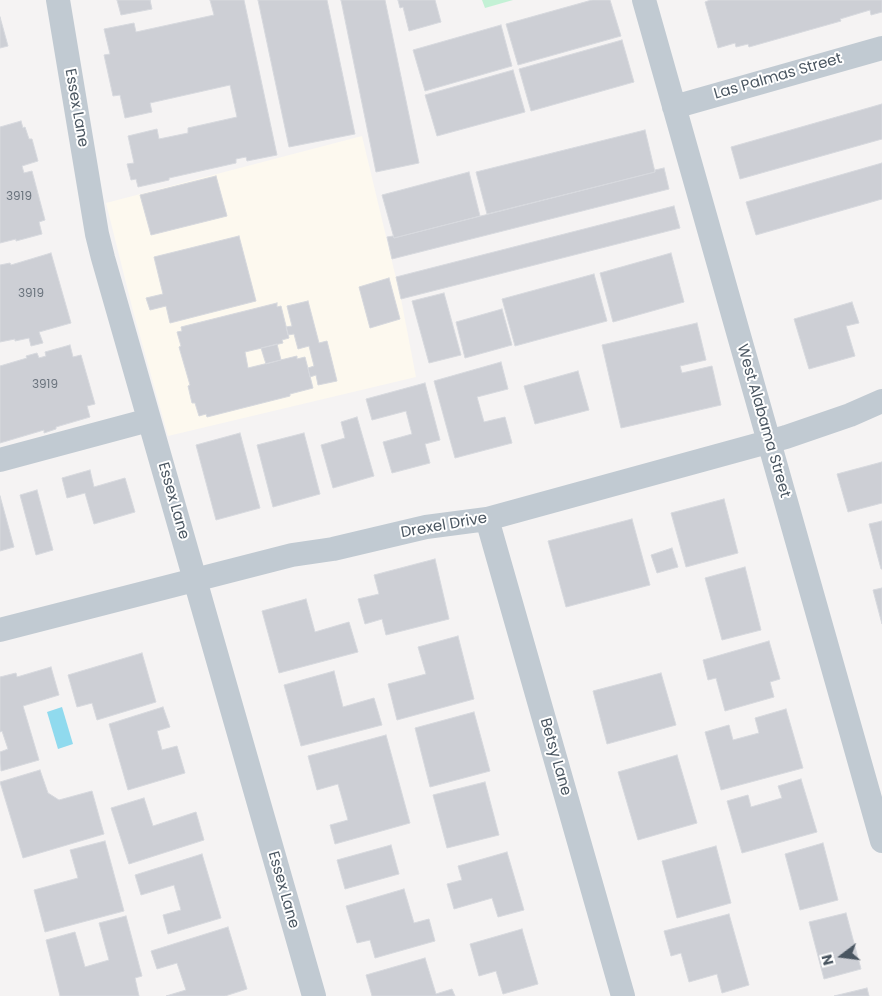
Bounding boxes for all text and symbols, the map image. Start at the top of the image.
street label: Las Palmas Street [712,50,844,104]
street label: Essex Lane [60,67,92,149]
house number: 3919 [6,190,32,204]
house number: 3919 [18,287,44,301]
street label: West Alabama Street [732,342,794,500]
house number: 3919 [32,378,58,392]
street label: Essex Lane [153,460,193,542]
street label: Drexel Drive [399,510,489,542]
street label: Betsy Lane [535,716,575,798]
street label: Essex Lane [263,849,303,931]
north arrow [817,931,867,981]
text: N [816,952,839,968]

